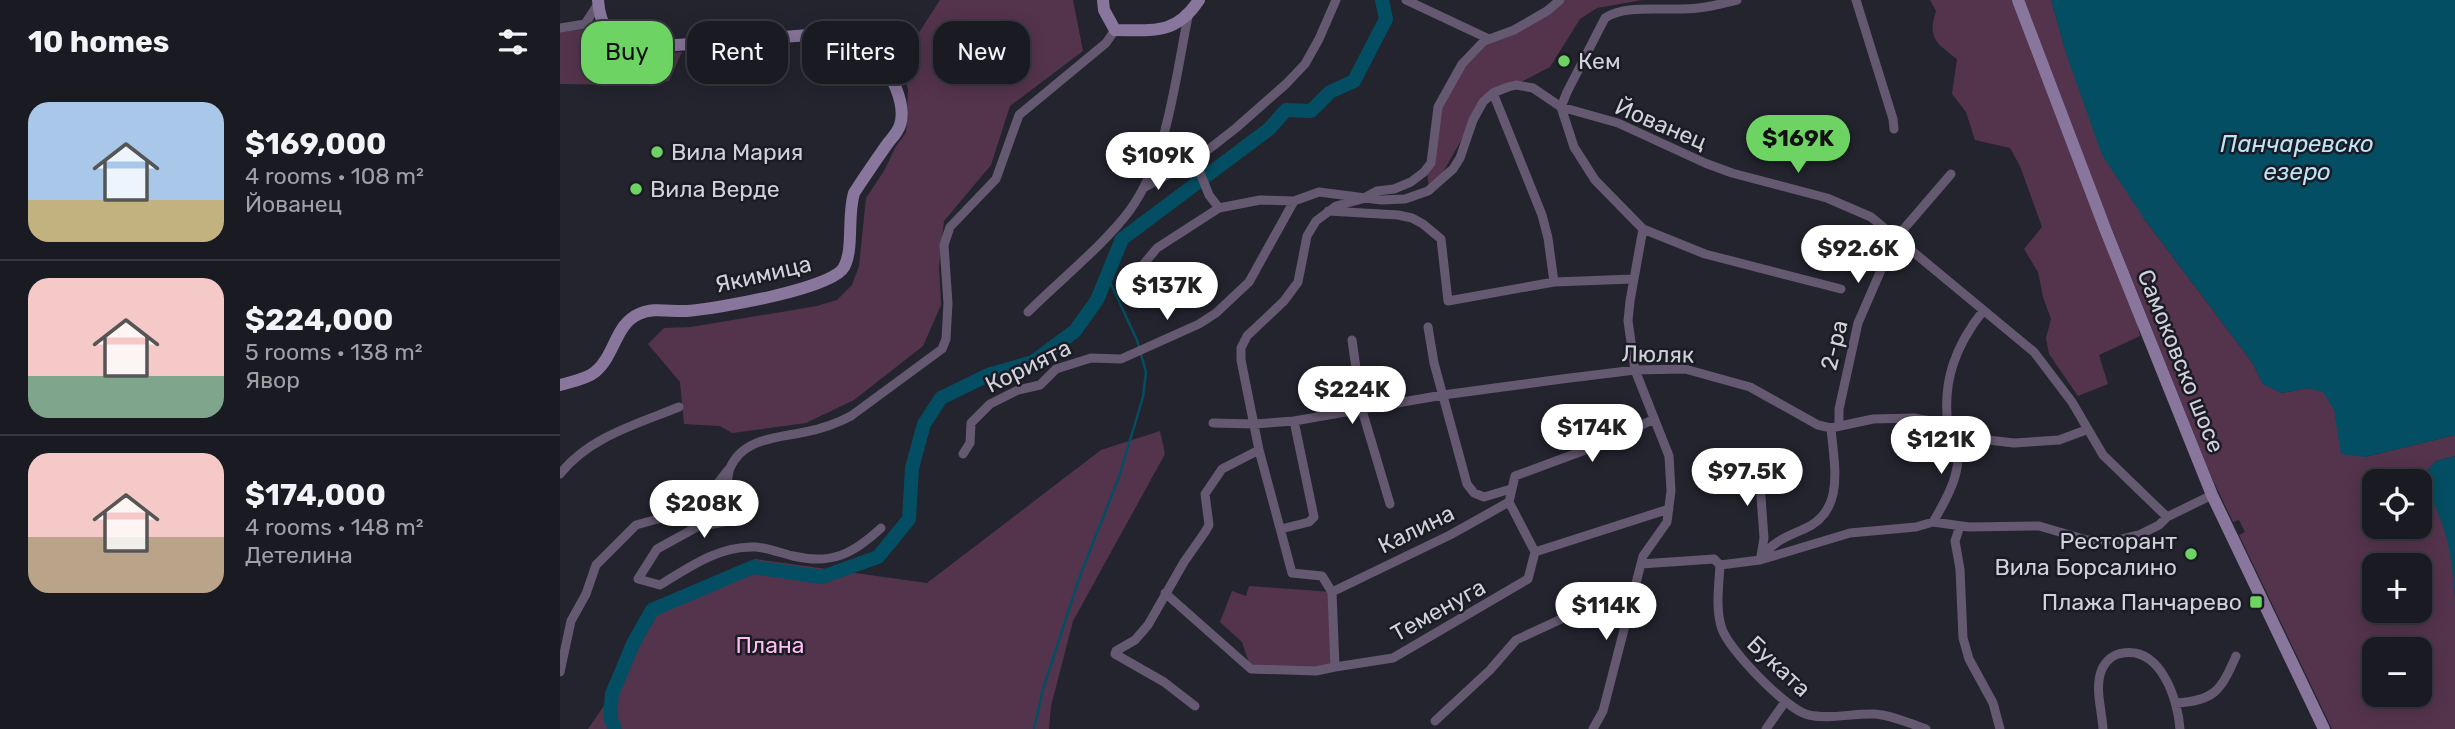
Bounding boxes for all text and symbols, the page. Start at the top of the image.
chip: Buy [581,21,673,84]
chip: Rent [687,21,788,84]
chip: Filters [802,21,919,84]
chip: New [933,21,1030,84]
icon: filters [494,23,532,61]
text: 10 homes [28,24,169,60]
place label: Кем [1578,47,1621,75]
marker: Кем [1556,53,1572,69]
street label: Йованец [1611,92,1711,156]
pin: $169K [1749,116,1847,175]
text: $169K [1762,124,1834,152]
text: $169,000 [245,126,387,162]
icon: home [84,130,168,214]
water label: Панчаревско езеро [2220,130,2374,186]
pin: $109K [1109,132,1207,192]
place label: Вила Мария [671,138,803,166]
text: $109K [1122,141,1194,169]
marker: Вила Мария [649,144,665,160]
text: 4 rooms · 108 m² [245,162,424,190]
place label: Вила Верде [650,175,780,203]
marker: Вила Верде [628,181,644,197]
text: Йованец [245,190,342,218]
pin: $92.6K [1801,226,1915,285]
text: $92.6K [1817,234,1899,262]
street label: Якимица [712,249,814,299]
pin: $137K [1118,262,1216,322]
street label: Самоковско шосе [2132,265,2230,457]
text: $137K [1132,271,1202,299]
text: $224,000 [245,302,394,338]
icon: home [84,306,168,390]
street label: 2-ра [1814,317,1854,373]
street label: Корията [981,333,1075,399]
text: 5 rooms · 138 m² [245,338,422,366]
street label: Люляк [1622,339,1694,369]
text: Явор [245,366,300,394]
pin: $224K [1303,366,1401,426]
text: $224K [1314,375,1390,403]
pin: $174K [1543,405,1641,464]
text: $174K [1557,413,1627,441]
pin: $121K [1892,416,1990,476]
text: $121K [1907,425,1975,453]
pin: $97.5K [1690,448,1804,508]
text: $97.5K [1708,457,1786,485]
map controls [2362,469,2432,707]
button: locate [2362,469,2432,539]
text: $174,000 [245,477,386,513]
pin: $208K [655,480,753,540]
icon: home [84,481,168,565]
text: $208K [666,489,742,517]
street label: Калина [1373,499,1459,559]
text: 4 rooms · 148 m² [245,513,424,541]
place label: Ресторант Вила Борсалино [1994,527,2177,581]
text: Детелина [245,541,353,569]
marker: Ресторант Вила Борсалино [2183,546,2199,562]
button: + [2362,553,2432,623]
street label: Теменуга [1386,573,1490,647]
pin: $114K [1557,582,1655,642]
place label: Плажа Панчарево [2042,588,2242,616]
text: $114K [1571,591,1641,619]
marker: Плажа Панчарево [2248,594,2264,610]
street label: Буката [1741,630,1817,702]
park label: Плана [735,631,805,659]
button: − [2362,637,2432,707]

